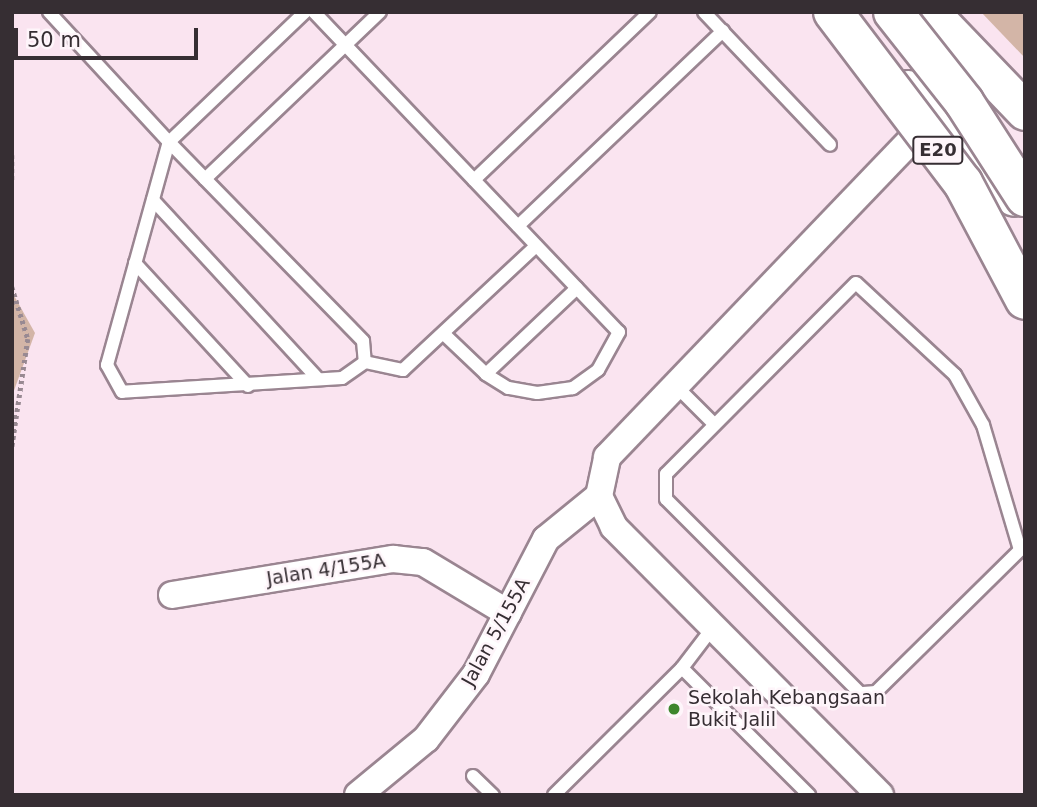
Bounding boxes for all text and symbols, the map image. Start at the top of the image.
scale bar [18,14,201,58]
text: 50 m [27,28,81,52]
road number: E20 [912,135,964,164]
street label: Jalan 4/155A [265,549,387,591]
street label: Jalan 5/155A [457,574,535,690]
place label: Sekolah Kebangsaan Bukit Jalil [688,687,885,731]
marker: Sekolah Kebangsaan Bukit Jalil [666,701,682,717]

